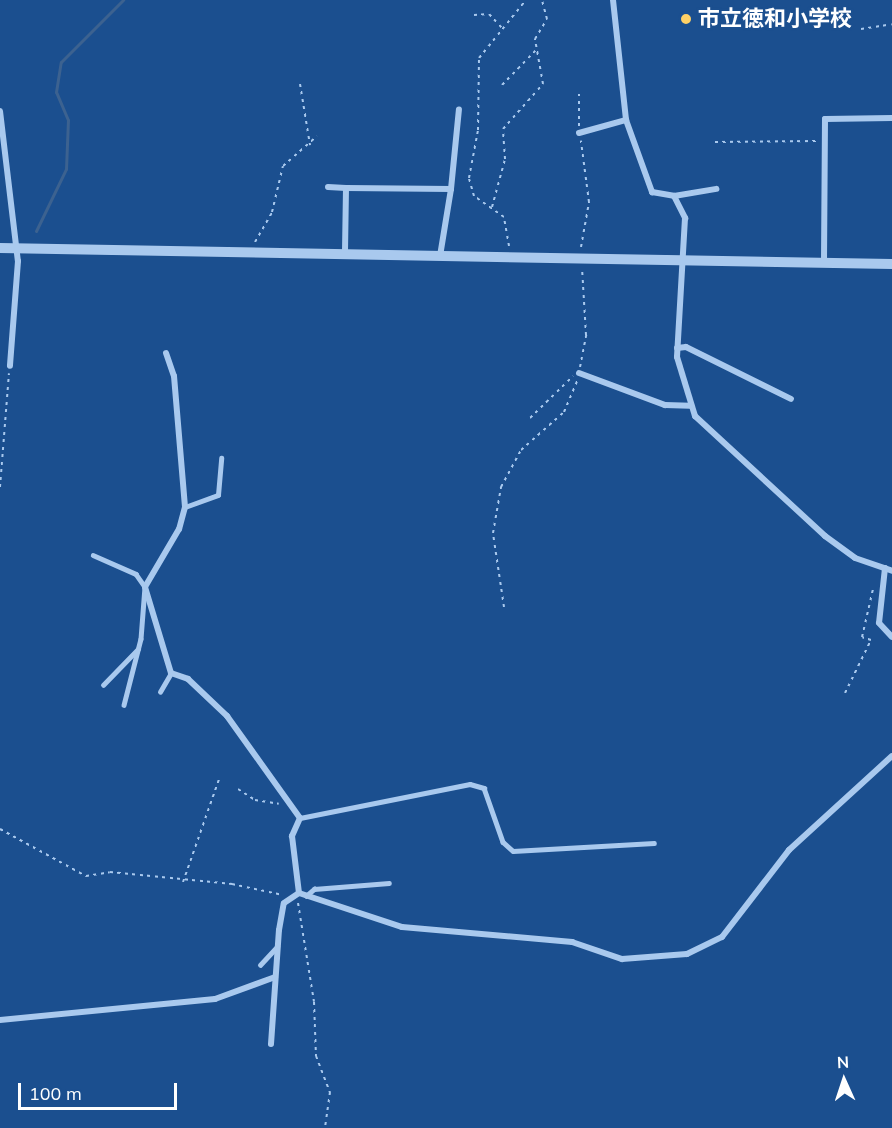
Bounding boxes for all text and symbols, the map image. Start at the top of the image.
place label: 市立徳和小学校 [698,6,852,32]
marker: 市立徳和小学校 [679,12,693,26]
north arrow [814,1050,874,1110]
text: N [836,1052,850,1072]
scale bar [21,1071,180,1109]
text: 100 m [29,1082,82,1105]

